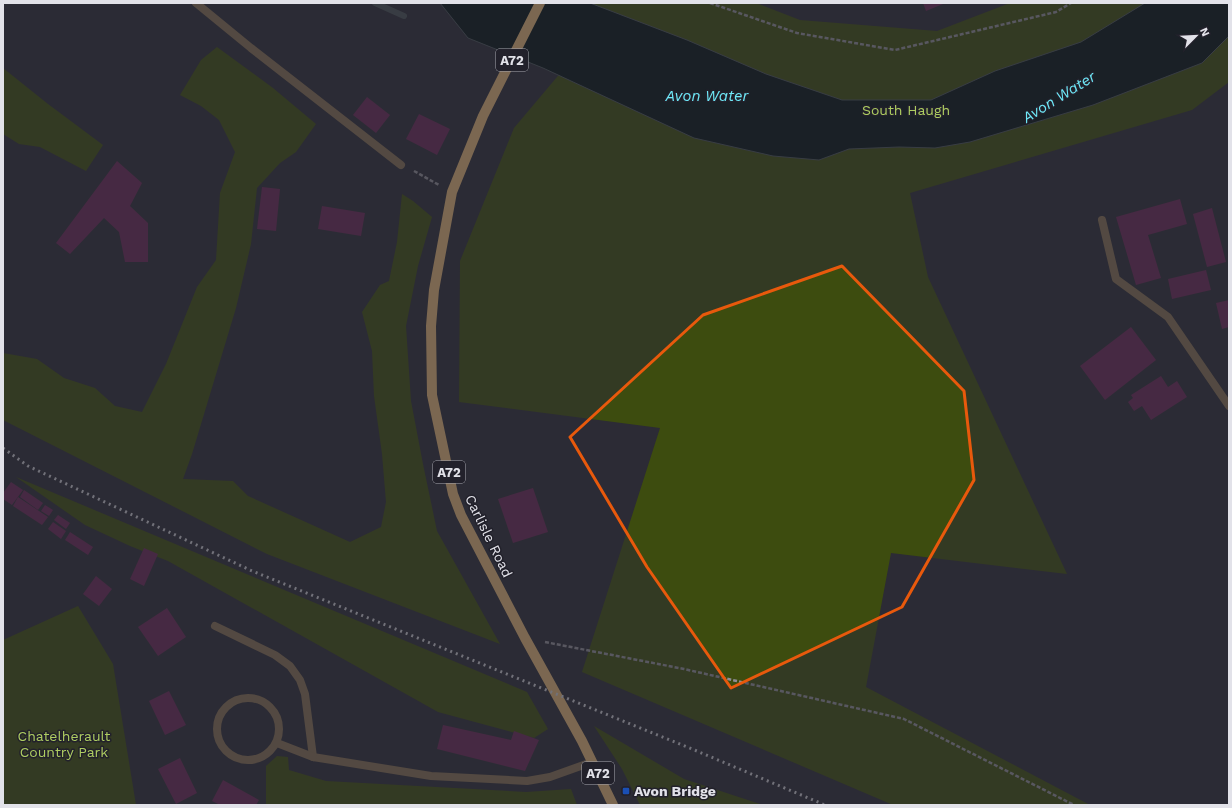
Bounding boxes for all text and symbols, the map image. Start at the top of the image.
north arrow [1176,16,1216,56]
text: N [1197,26,1212,39]
road number: A72 [496,49,528,71]
water label: Avon Water [1018,67,1100,127]
water label: Avon Water [665,87,750,105]
park label: South Haugh [862,102,950,118]
road number: A72 [433,461,465,483]
street label: Carlisle Road [462,492,516,580]
park label: Chatelherault Country Park [18,728,111,760]
road number: A72 [582,762,614,784]
place label: Avon Bridge [634,783,716,799]
marker: Avon Bridge [621,786,631,796]

